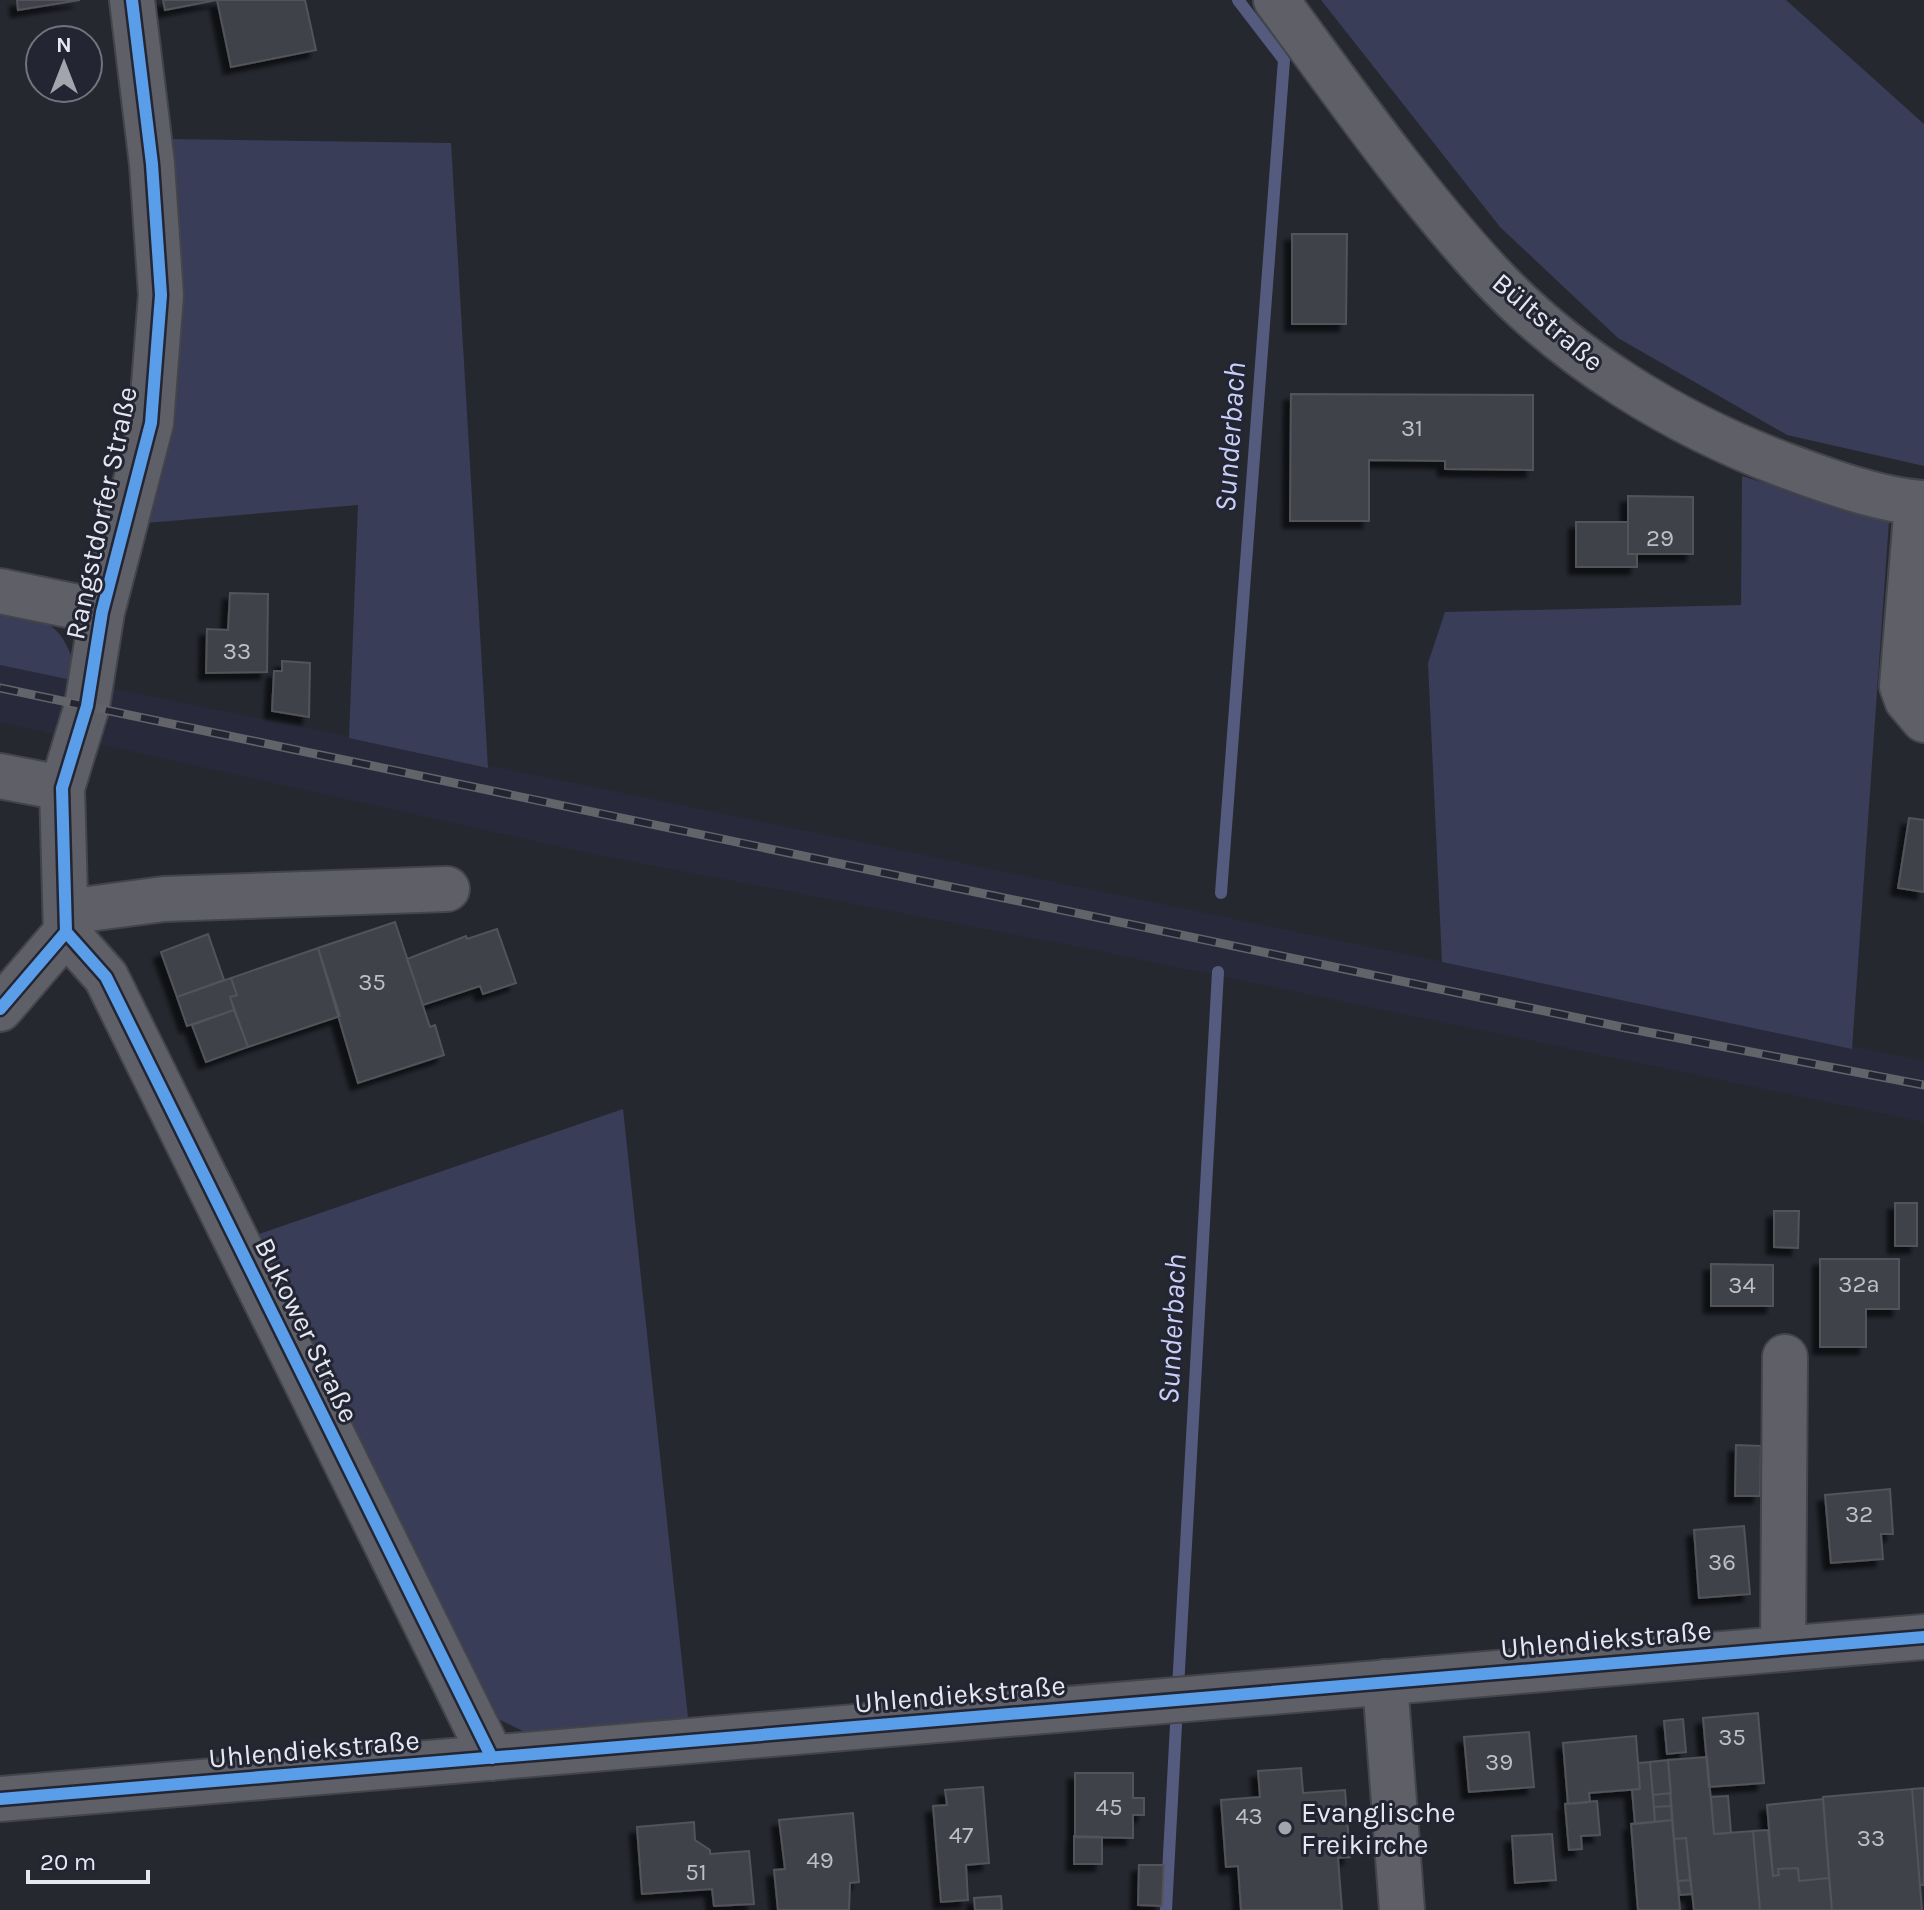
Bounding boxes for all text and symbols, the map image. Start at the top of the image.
north arrow [24,24,104,104]
text: N [56,32,72,58]
street label: Bültstraße [1486,266,1610,378]
water label: Sunderbach [1207,361,1253,513]
street label: Rangstdorfer Straße [58,383,144,643]
house number: 31 [1401,414,1423,442]
house number: 29 [1646,524,1674,552]
house number: 33 [223,637,251,665]
house number: 35 [358,968,386,996]
street label: Bukower Straße [248,1232,366,1428]
water label: Sunderbach [1150,1253,1194,1405]
house number: 32a [1838,1270,1880,1298]
house number: 34 [1728,1271,1756,1299]
house number: 32 [1845,1500,1873,1528]
house number: 36 [1708,1548,1736,1576]
street label: Uhlendiekstraße [1499,1613,1713,1665]
street label: Uhlendiekstraße [853,1668,1067,1720]
street label: Uhlendiekstraße [207,1723,421,1775]
house number: 35 [1718,1723,1746,1751]
house number: 39 [1485,1748,1513,1776]
house number: 45 [1096,1793,1122,1821]
place label: Evanglische Freikirche [1301,1796,1456,1861]
house number: 43 [1235,1802,1263,1830]
marker: Evanglische Freikirche [1276,1819,1294,1837]
house number: 47 [949,1821,973,1849]
house number: 33 [1857,1824,1885,1852]
scale bar [28,1834,148,1884]
house number: 49 [806,1846,834,1874]
text: 20 m [40,1848,96,1876]
house number: 51 [685,1858,707,1886]

